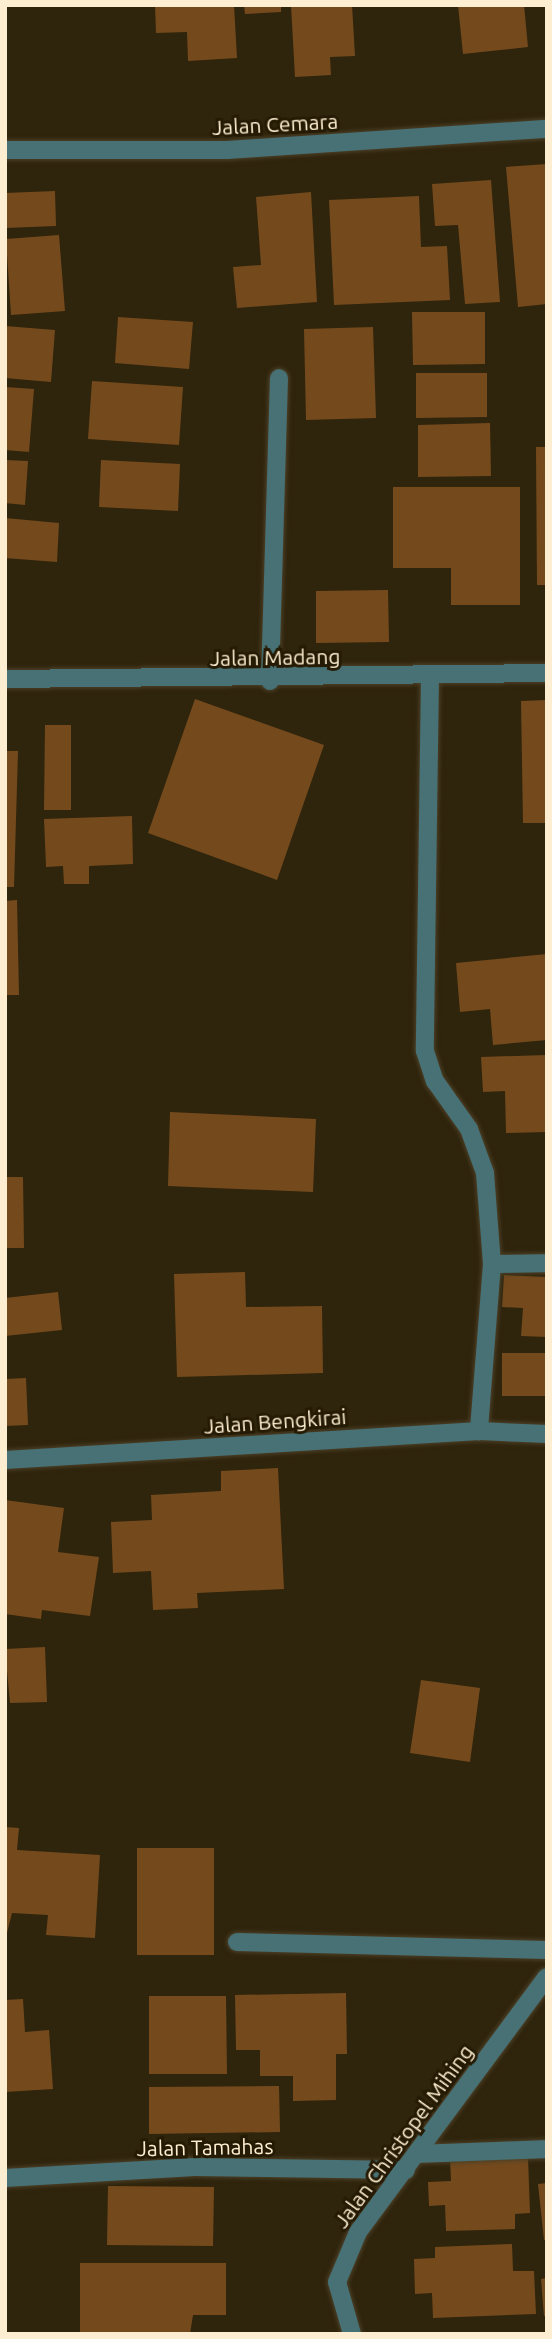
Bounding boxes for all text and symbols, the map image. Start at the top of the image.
street label: Jalan Cemara [211,108,339,140]
street label: Jalan Madang [210,643,340,671]
street label: Jalan Bengkirai [203,1403,347,1439]
street label: Jalan Christopel Mihing [328,2039,478,2233]
street label: Jalan Tamahas [136,2133,274,2161]

